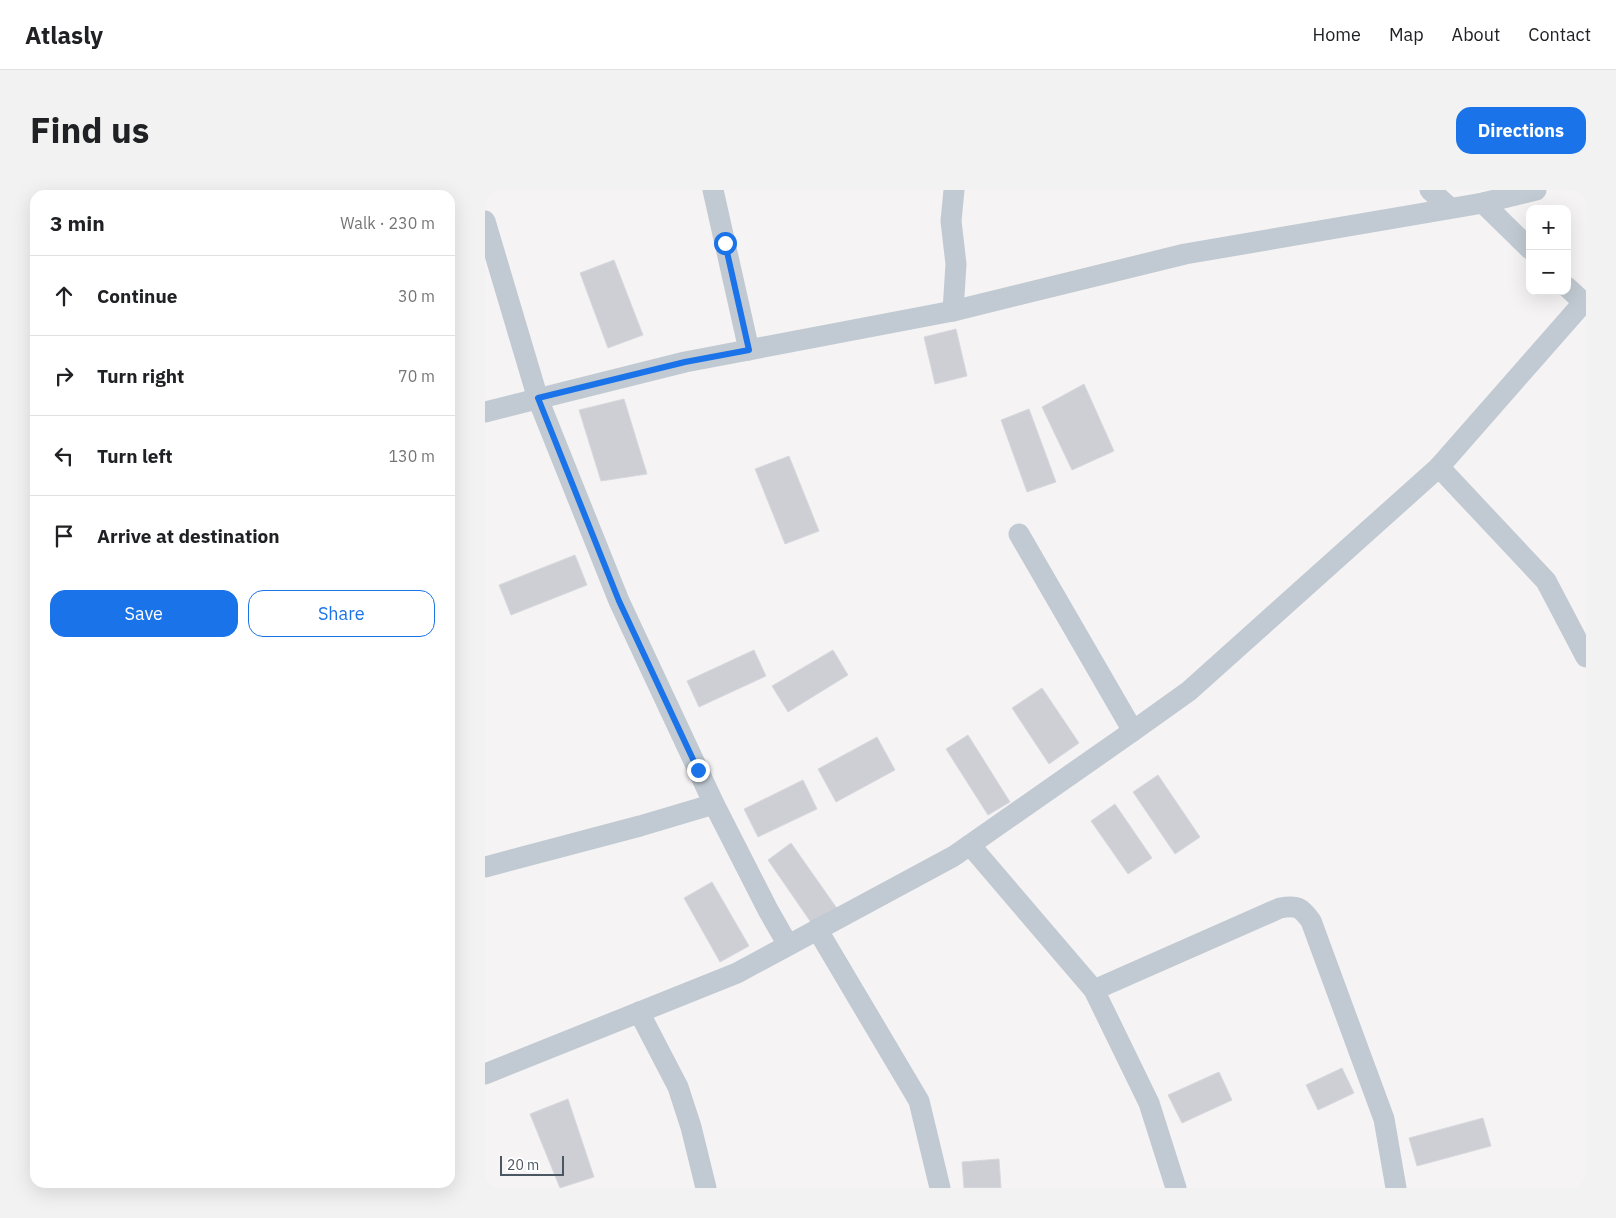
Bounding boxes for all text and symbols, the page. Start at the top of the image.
text: Atlasly [25,19,103,51]
text: Home [1313,23,1361,46]
text: Map [1389,23,1424,46]
text: About [1452,23,1500,46]
text: Contact [1528,23,1591,46]
text: Find us [30,107,149,153]
button: Directions [1456,107,1586,154]
map controls [1526,205,1571,295]
button: + [1526,205,1571,250]
text: 3 min [50,209,105,237]
text: Walk · 230 m [340,213,435,233]
route start [714,232,737,255]
button: − [1526,250,1571,295]
icon: ahead [50,282,78,310]
text: Continue [97,284,177,308]
text: 30 m [398,286,435,306]
icon: right [50,362,78,390]
text: Turn right [97,364,184,388]
text: 70 m [398,366,435,386]
icon: left [50,442,78,470]
text: Turn left [97,444,173,468]
text: 130 m [388,446,435,466]
icon: arrive [50,522,78,550]
text: Arrive at destination [97,524,280,548]
button: Save [50,590,238,637]
button: Share [248,590,435,637]
route end [687,759,710,782]
scale bar [500,1153,564,1176]
text: 20 m [507,1156,539,1174]

